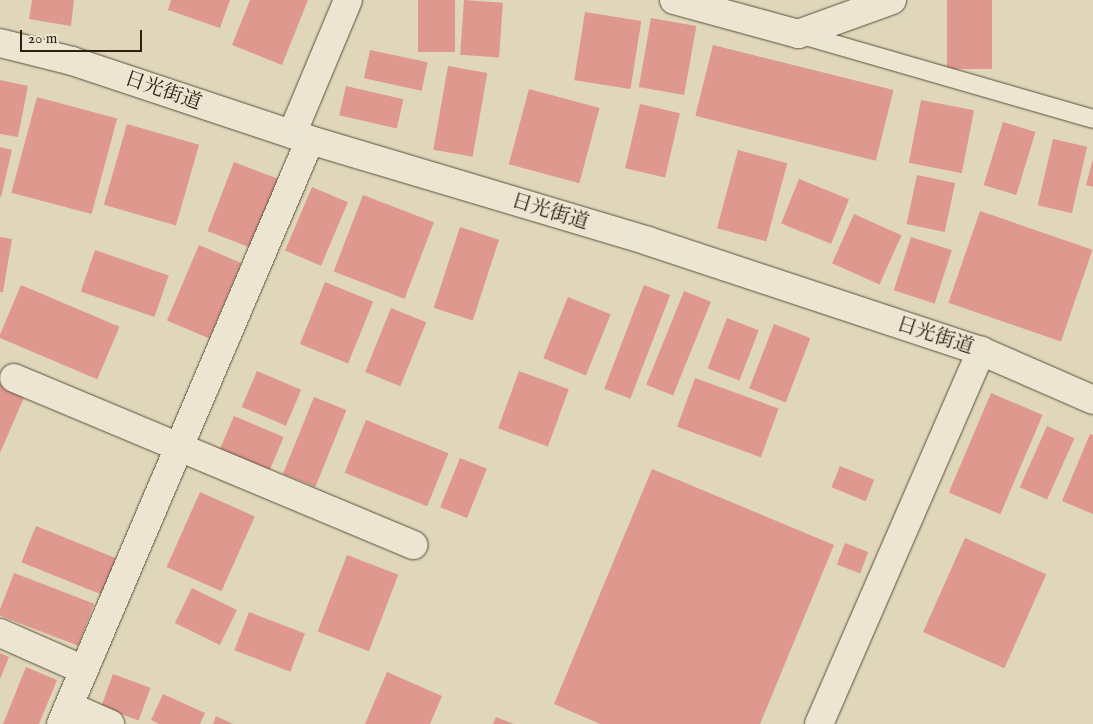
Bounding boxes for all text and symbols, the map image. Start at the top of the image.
scale bar [22,20,145,52]
text: 20 m [28,29,57,48]
street label: 日光街道 [121,67,205,115]
street label: 日光街道 [508,189,592,235]
street label: 日光街道 [893,312,977,360]

